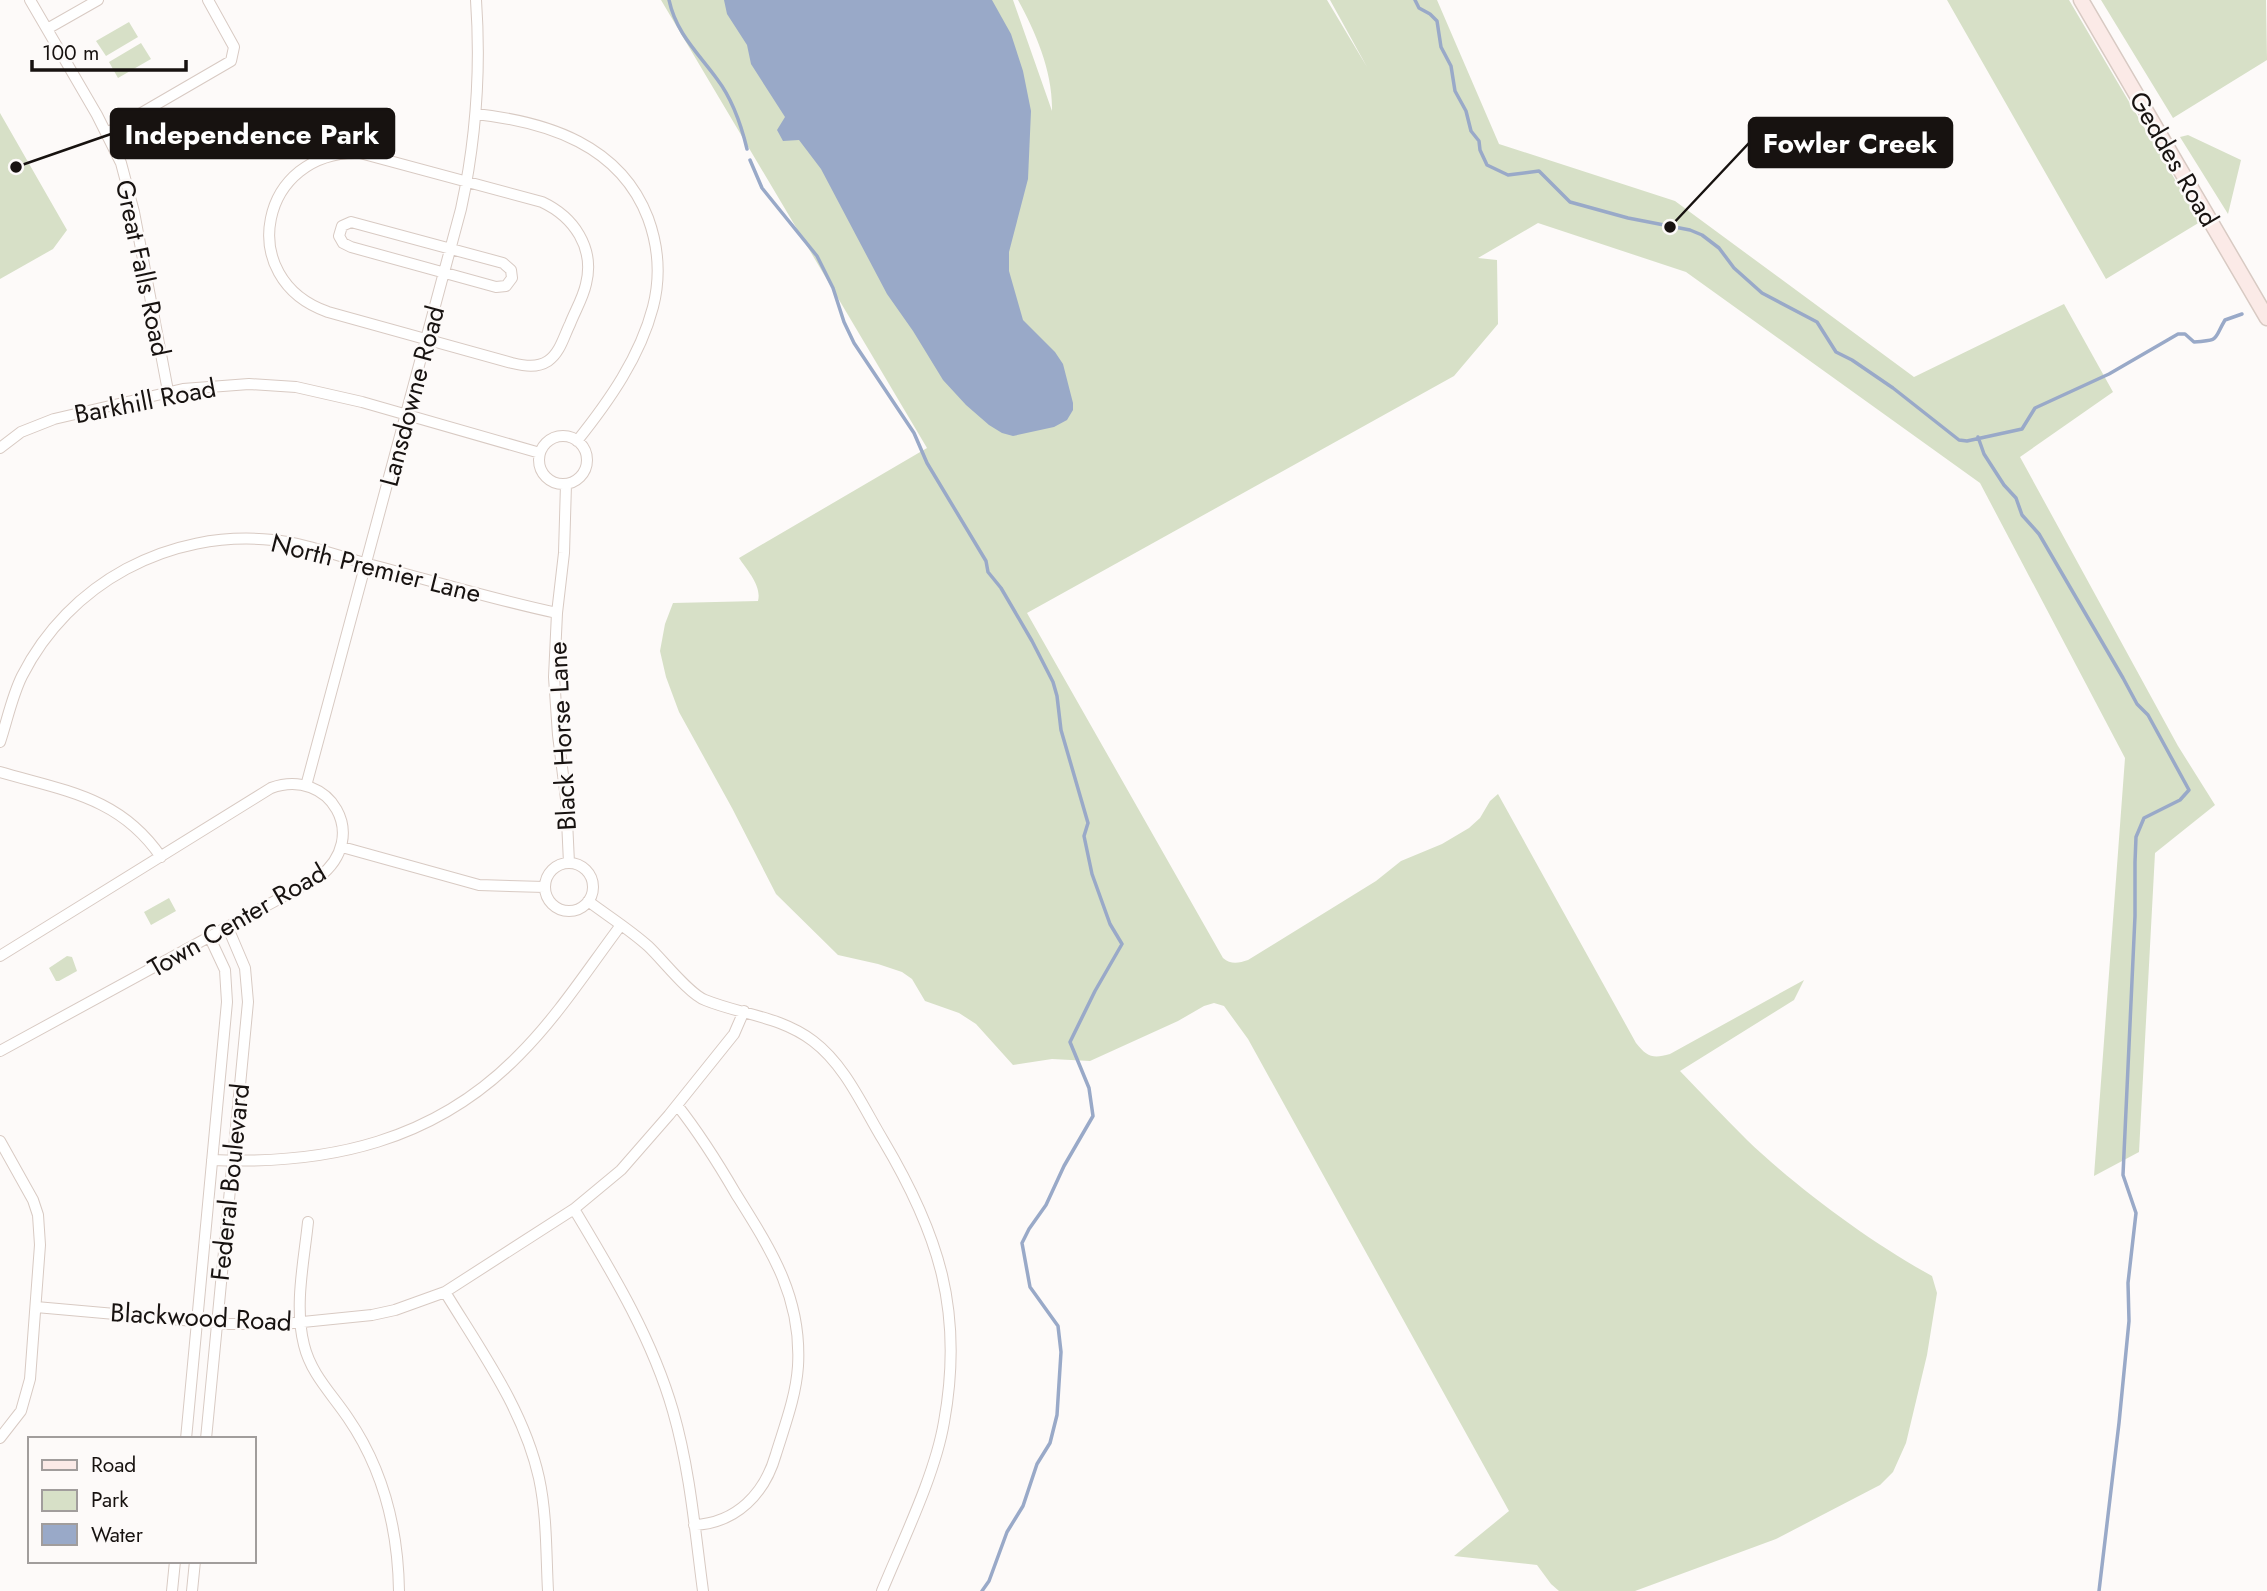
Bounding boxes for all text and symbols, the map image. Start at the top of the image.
scale bar [32,28,186,72]
text: 100 m [42,38,99,68]
street label: Geddes Road [2120,84,2228,234]
callout: Independence Park [111,109,394,158]
text: Independence Park [125,114,379,155]
callout: Fowler Creek [1749,118,1952,167]
text: Fowler Creek [1763,123,1937,164]
street label: Great Falls Road [106,176,180,360]
street label: Lansdowne Road [370,301,454,491]
street label: Barkhill Road [71,369,219,433]
street label: North Premier Lane [267,524,485,612]
street label: Black Horse Lane [538,640,586,832]
street label: Town Center Road [141,854,333,986]
street label: Federal Boulevard [201,1082,259,1282]
street label: Blackwood Road [109,1293,293,1341]
legend [28,1437,256,1563]
text: Road [91,1450,136,1480]
text: Park [91,1485,129,1515]
text: Water [91,1520,144,1550]

